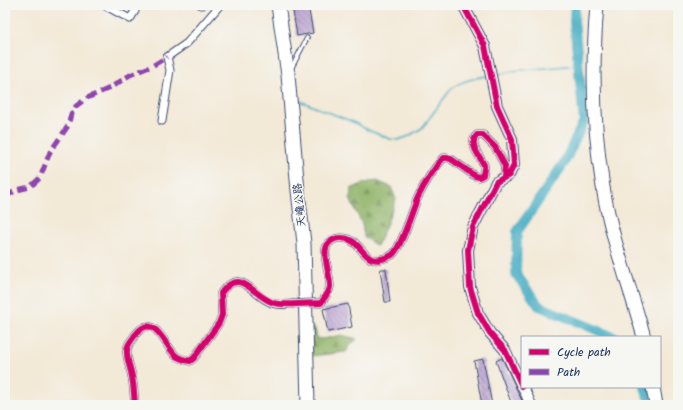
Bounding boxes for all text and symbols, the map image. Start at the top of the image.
street label: 天巉公路 [289,182,311,228]
legend [521,336,661,388]
text: Cycle path [557,343,611,362]
text: Path [557,363,580,382]

